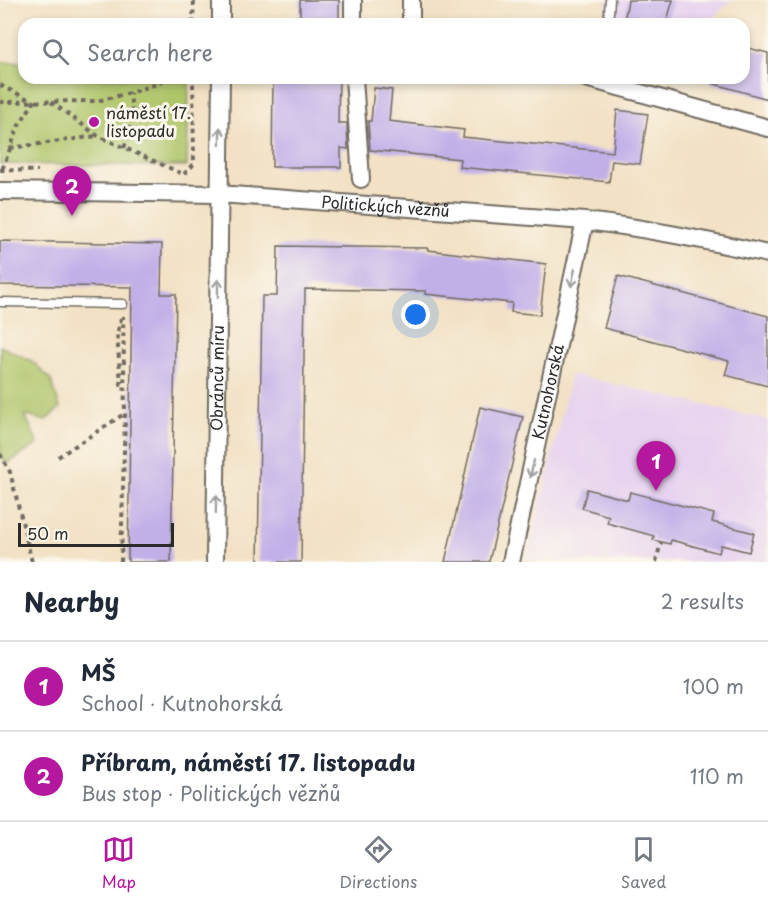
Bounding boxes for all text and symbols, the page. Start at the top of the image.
search box [18,18,750,84]
icon: search [39,35,72,68]
text: Search here [87,35,213,68]
place label: náměstí 17. listopadu [106,100,191,142]
marker: náměstí 17. listopadu [87,115,101,129]
one-way arrow [214,127,226,147]
pin: 2 [52,166,92,216]
street label: Politických vězňů [321,189,451,222]
one-way arrow [567,268,578,288]
one-way arrow [212,278,224,298]
your location [401,300,430,329]
street label: Obránců míru [204,325,229,431]
street label: Kutnohorská [525,342,569,442]
pin: 1 [636,442,676,491]
one-way arrow [526,459,537,478]
one-way arrow [210,494,221,514]
scale bar [18,520,174,548]
text: 50 m [27,521,68,545]
text: Nearby [24,582,119,621]
text: 2 results [661,586,744,616]
text: MŠ [81,655,116,688]
text: 1 [39,671,48,701]
text: 100 m [683,671,744,701]
text: School · Kutnohorská [81,688,283,718]
text: Příbram, náměstí 17. listopadu [81,745,416,778]
text: 2 [36,761,51,791]
text: 110 m [690,761,744,791]
text: Bus stop · Politických vězňů [81,778,341,808]
tab: Map [102,833,136,893]
tab: Directions [339,833,417,893]
tab: Saved [621,833,666,893]

